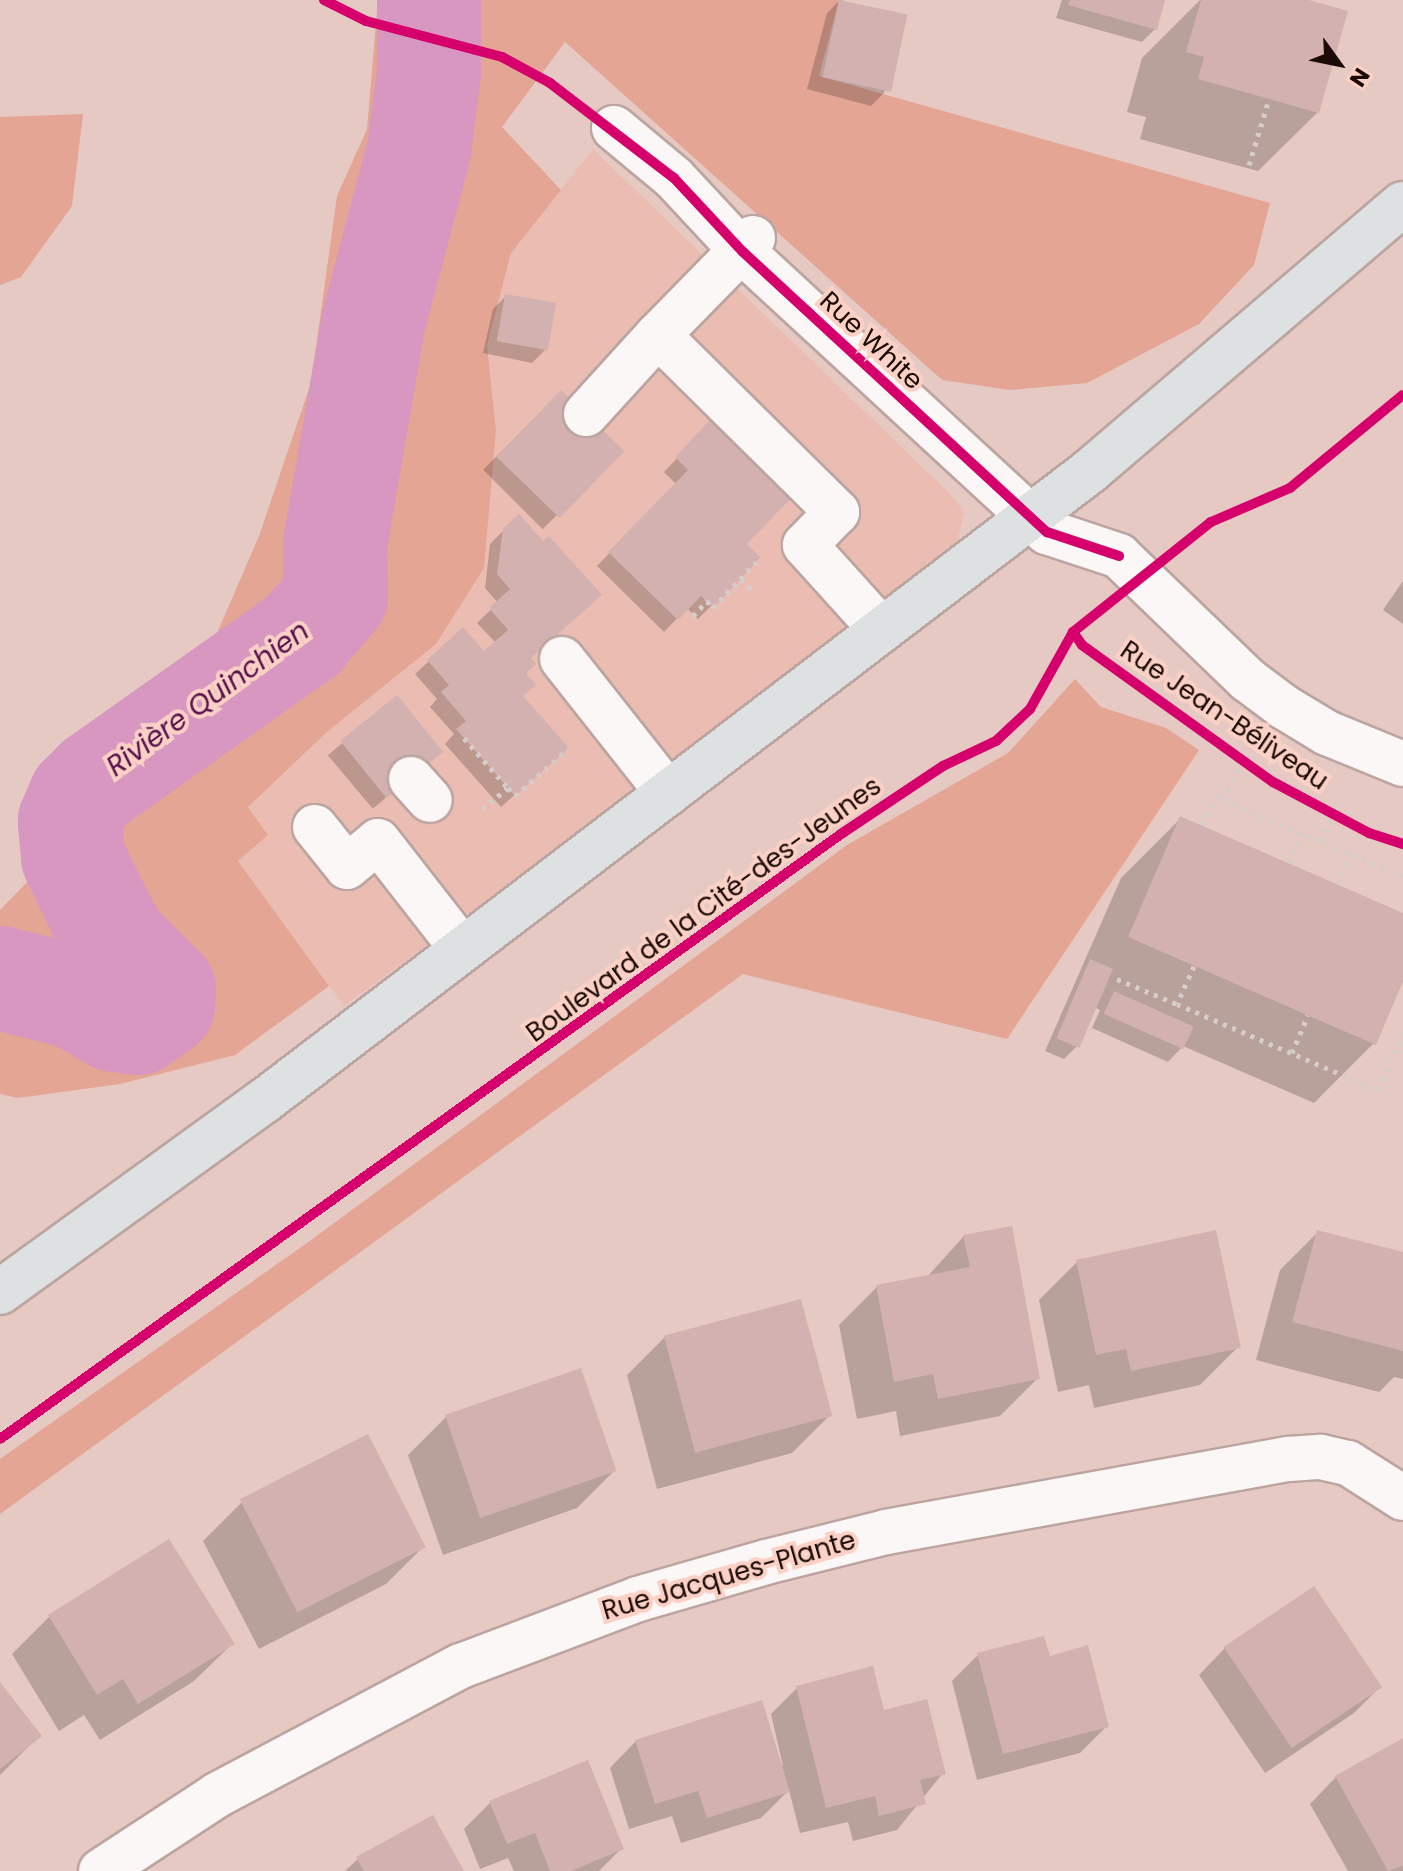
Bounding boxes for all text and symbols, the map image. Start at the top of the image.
north arrow [1299,24,1379,104]
text: N [1342,62,1377,93]
street label: Rue White [813,285,929,397]
water label: Rivière Quinchien [100,614,316,784]
street label: Rue Jean-Béliveau [1114,635,1334,797]
street label: Boulevard de la Cité-des-Jeunes [521,771,887,1049]
street label: Rue Jacques-Plante [599,1525,859,1627]

